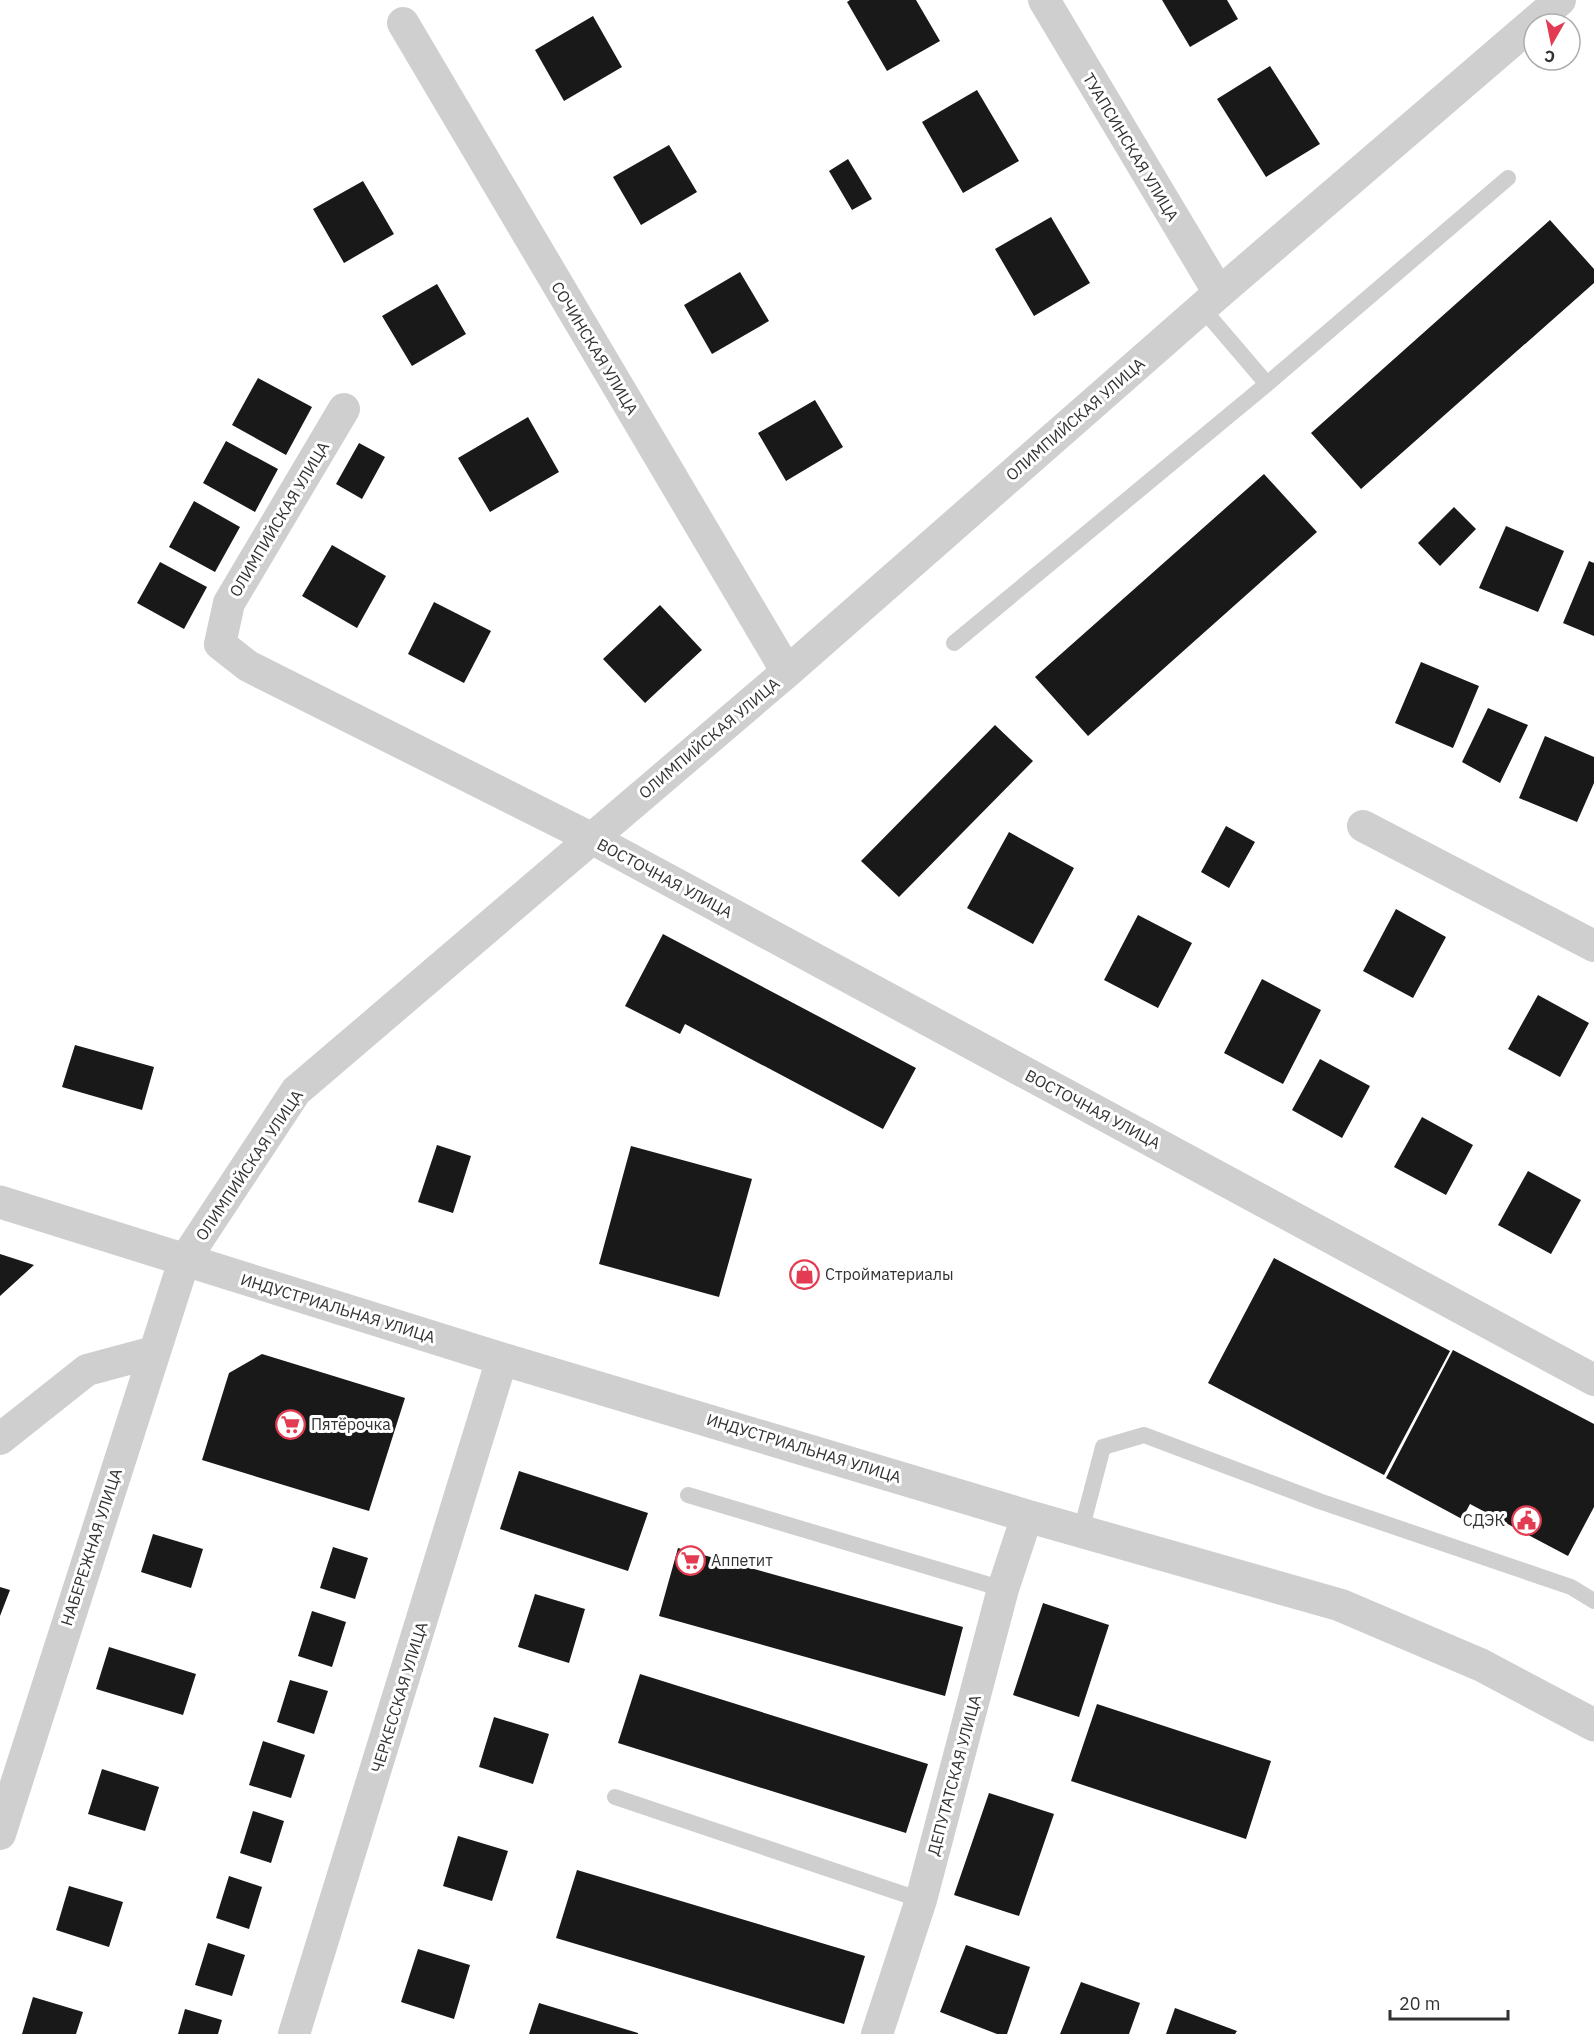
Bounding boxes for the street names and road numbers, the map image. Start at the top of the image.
street label: ТУАПСИНСКАЯ УЛИЦА [1079,69,1183,225]
street label: СОЧИНСКАЯ УЛИЦА [547,278,643,418]
street label: ОЛИМПИЙСКАЯ УЛИЦА [1001,353,1149,485]
street label: ОЛИМПИЙСКАЯ УЛИЦА [225,438,333,600]
street label: ОЛИМПИЙСКАЯ УЛИЦА [635,673,783,803]
street label: ВОСТОЧНАЯ УЛИЦА [594,834,736,922]
street label: ВОСТОЧНАЯ УЛИЦА [1022,1065,1164,1153]
street label: ОЛИМПИЙСКАЯ УЛИЦА [191,1086,307,1244]
street label: ИНДУСТРИАЛЬНАЯ УЛИЦА [238,1269,438,1347]
street label: ИНДУСТРИАЛЬНАЯ УЛИЦА [704,1409,904,1487]
street label: НАБЕРЕЖНАЯ УЛИЦА [56,1466,126,1628]
street label: ЧЕРКЕССКАЯ УЛИЦА [367,1619,431,1775]
street label: ДЕПУТАТСКАЯ УЛИЦА [923,1692,985,1858]

